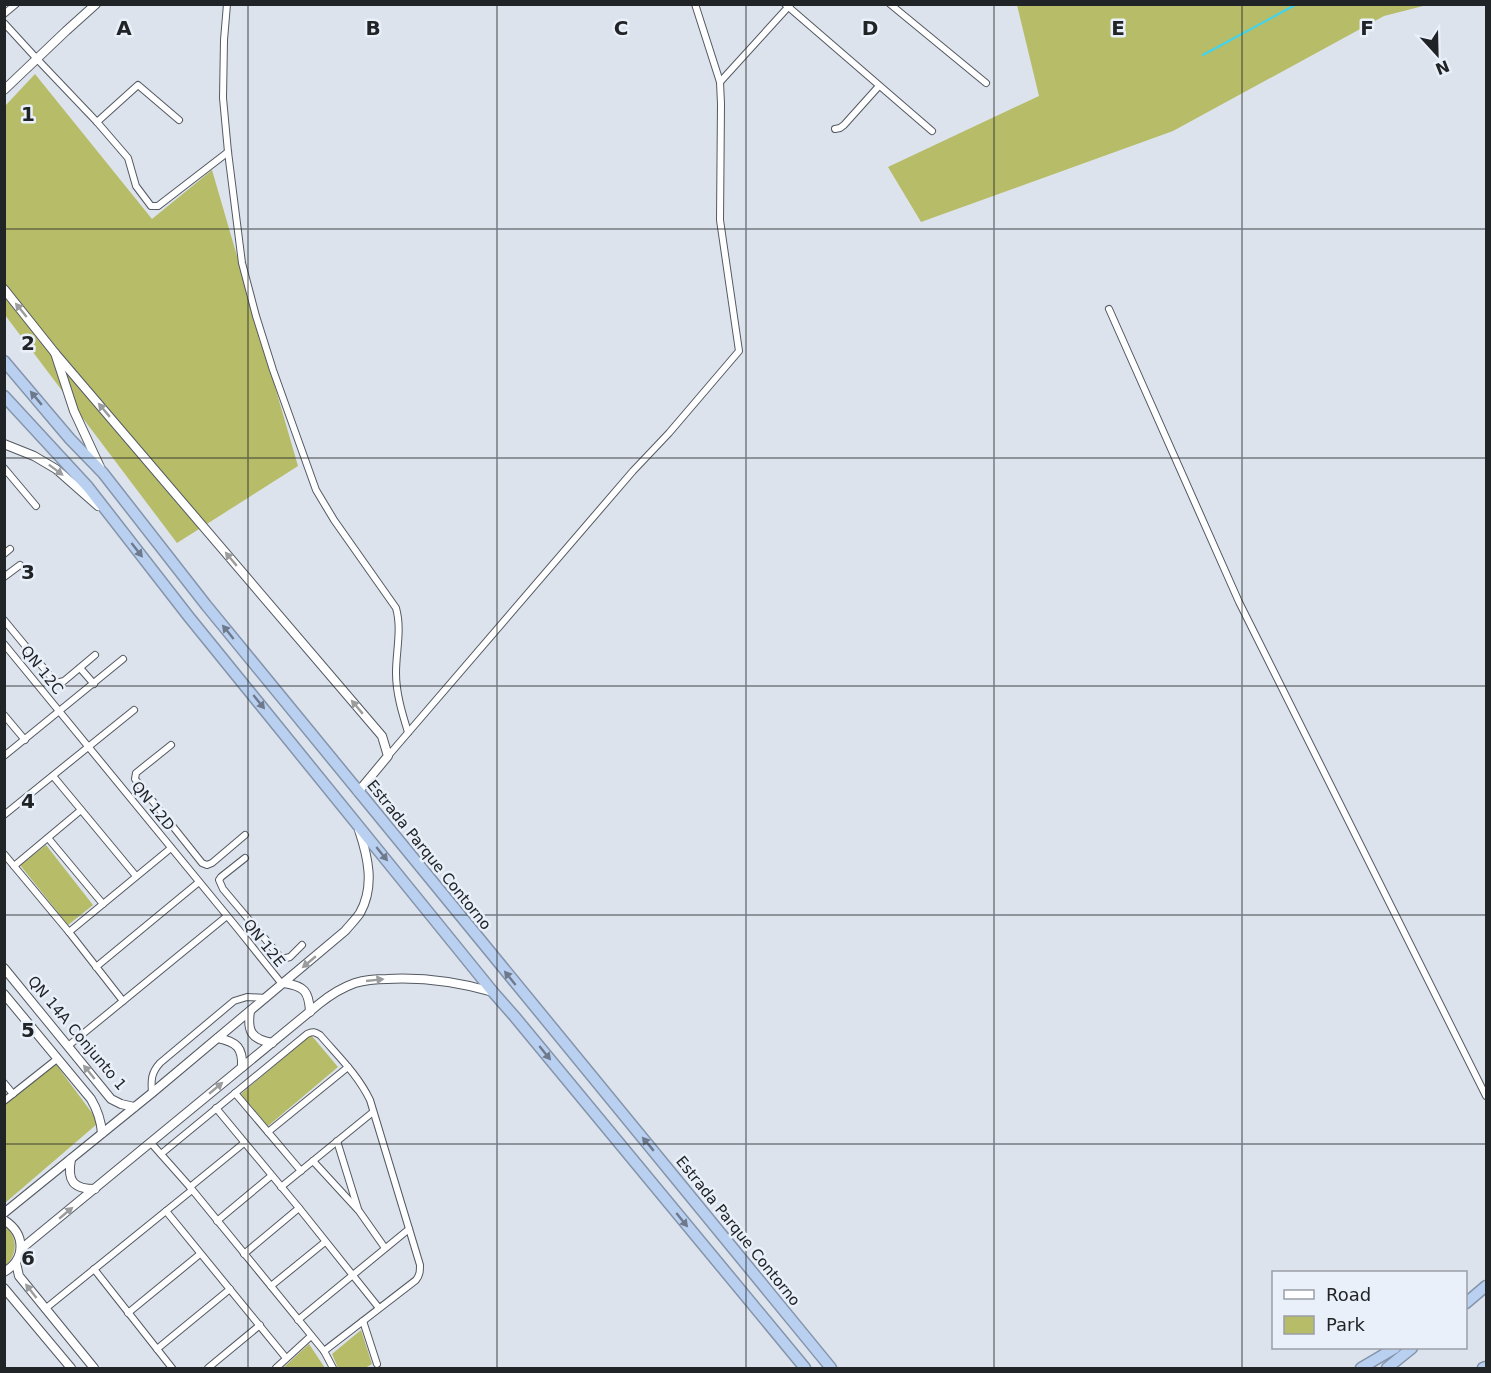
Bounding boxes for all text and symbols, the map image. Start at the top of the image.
text: A [116,16,132,40]
text: B [365,16,381,40]
text: C [614,16,628,40]
text: D [862,16,878,40]
text: E [1111,16,1125,40]
text: F [1360,16,1374,40]
north arrow [1407,24,1467,84]
text: N [1433,56,1452,79]
text: 1 [21,102,35,126]
one-way arrow [16,302,28,317]
text: 2 [21,331,35,355]
one-way arrow [30,391,43,406]
one-way arrow [98,403,111,418]
one-way arrow [49,464,64,476]
one-way arrow [131,542,144,558]
one-way arrow [225,552,238,567]
text: 3 [21,560,35,584]
one-way arrow [223,625,235,640]
street label: QN 12C [17,642,67,698]
one-way arrow [252,694,265,709]
one-way arrow [351,699,364,715]
street label: Estrada Parque Contorno [363,777,495,933]
street label: QN 12D [128,778,178,834]
text: 4 [21,789,35,813]
one-way arrow [375,846,387,861]
street label: QN 12E [239,915,289,971]
one-way arrow [302,955,317,968]
one-way arrow [504,970,517,986]
street label: QN 14A Conjunto 1 [24,972,130,1094]
one-way arrow [365,975,384,985]
text: 5 [21,1018,35,1042]
one-way arrow [538,1045,551,1061]
one-way arrow [83,1064,96,1080]
one-way arrow [208,1082,224,1095]
one-way arrow [642,1137,655,1152]
street label: Estrada Parque Contorno [672,1153,804,1309]
one-way arrow [58,1207,73,1220]
one-way arrow [675,1212,688,1227]
text: 6 [21,1246,35,1270]
legend [1272,1271,1467,1349]
one-way arrow [24,1283,37,1299]
text: Road [1326,1284,1371,1305]
text: Park [1326,1314,1365,1335]

